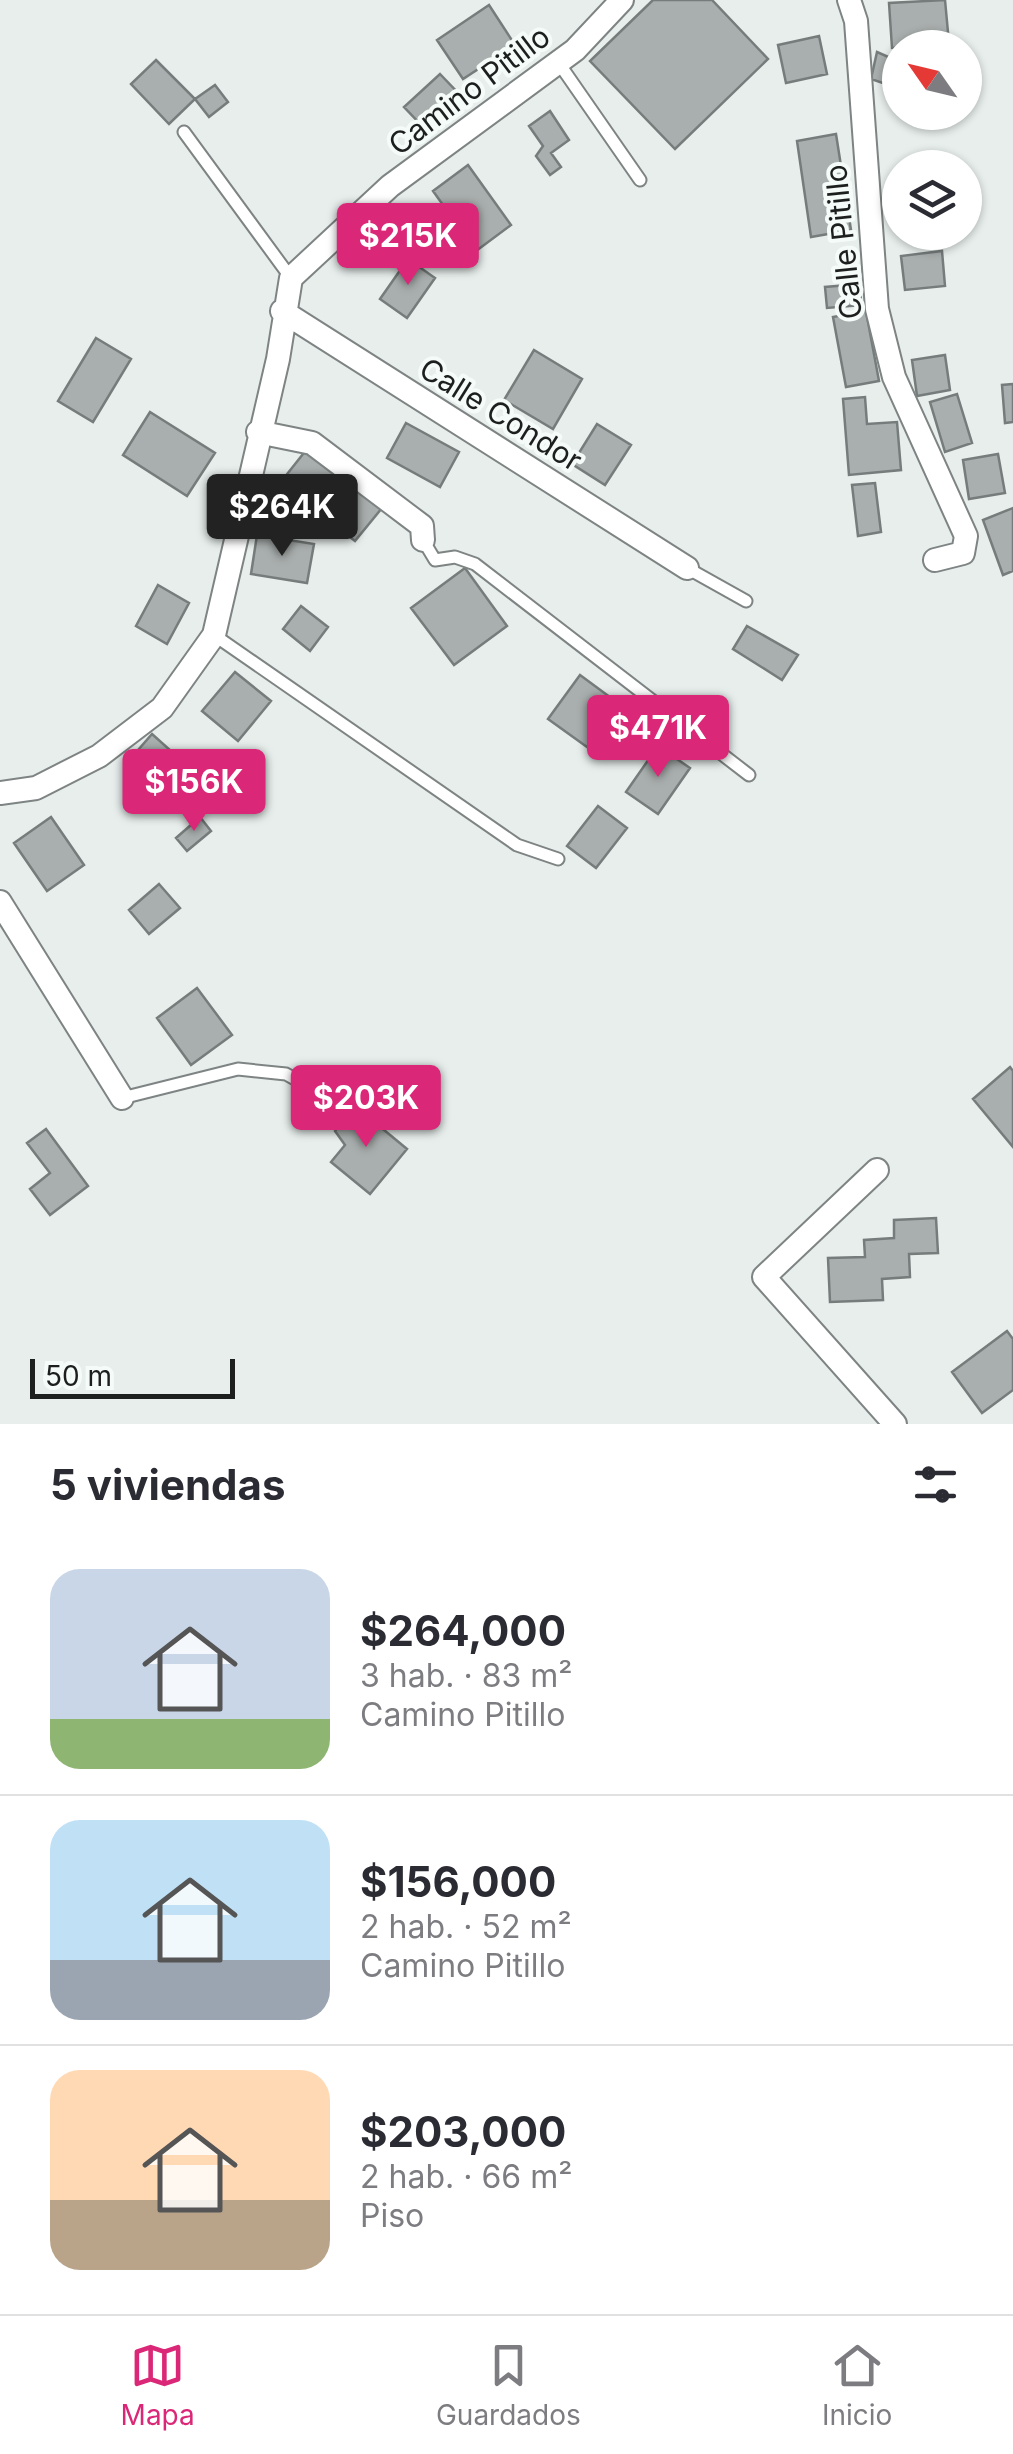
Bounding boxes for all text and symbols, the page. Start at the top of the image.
street label: Camino Pitillo [381,18,557,162]
north arrow [882,30,982,130]
map controls [882,30,982,250]
button: layers [882,150,982,250]
street label: Calle Pitillo [817,163,869,321]
pin: $215K [338,203,478,288]
text: $215K [359,216,457,255]
street label: Calle Condor [413,350,589,478]
pin: $264K [212,474,352,559]
text: $264K [229,487,335,526]
pin: $471K [588,695,728,780]
text: $471K [609,708,707,747]
pin: $156K [124,749,264,834]
text: $156K [145,762,244,801]
pin: $203K [296,1065,436,1150]
text: $203K [313,1078,419,1117]
scale bar [30,1354,235,1398]
text: 50 m [45,1359,112,1393]
icon: filters [908,1457,963,1512]
text: 5 viviendas [50,1459,285,1510]
text: $264,000 [360,1605,566,1656]
icon: home [130,1609,250,1729]
text: 3 hab. · 83 m² [360,1656,572,1695]
text: Camino Pitillo [360,1695,565,1734]
text: $156,000 [360,1856,556,1907]
icon: home [130,1860,250,1980]
text: 2 hab. · 52 m² [360,1907,572,1946]
text: Camino Pitillo [360,1946,565,1985]
text: $203,000 [360,2106,566,2157]
icon: home [130,2110,250,2230]
text: 2 hab. · 66 m² [360,2157,572,2196]
text: Piso [360,2196,424,2235]
tab: Mapa [121,2338,195,2432]
tab: Guardados [436,2338,581,2432]
tab: Inicio [822,2338,892,2432]

